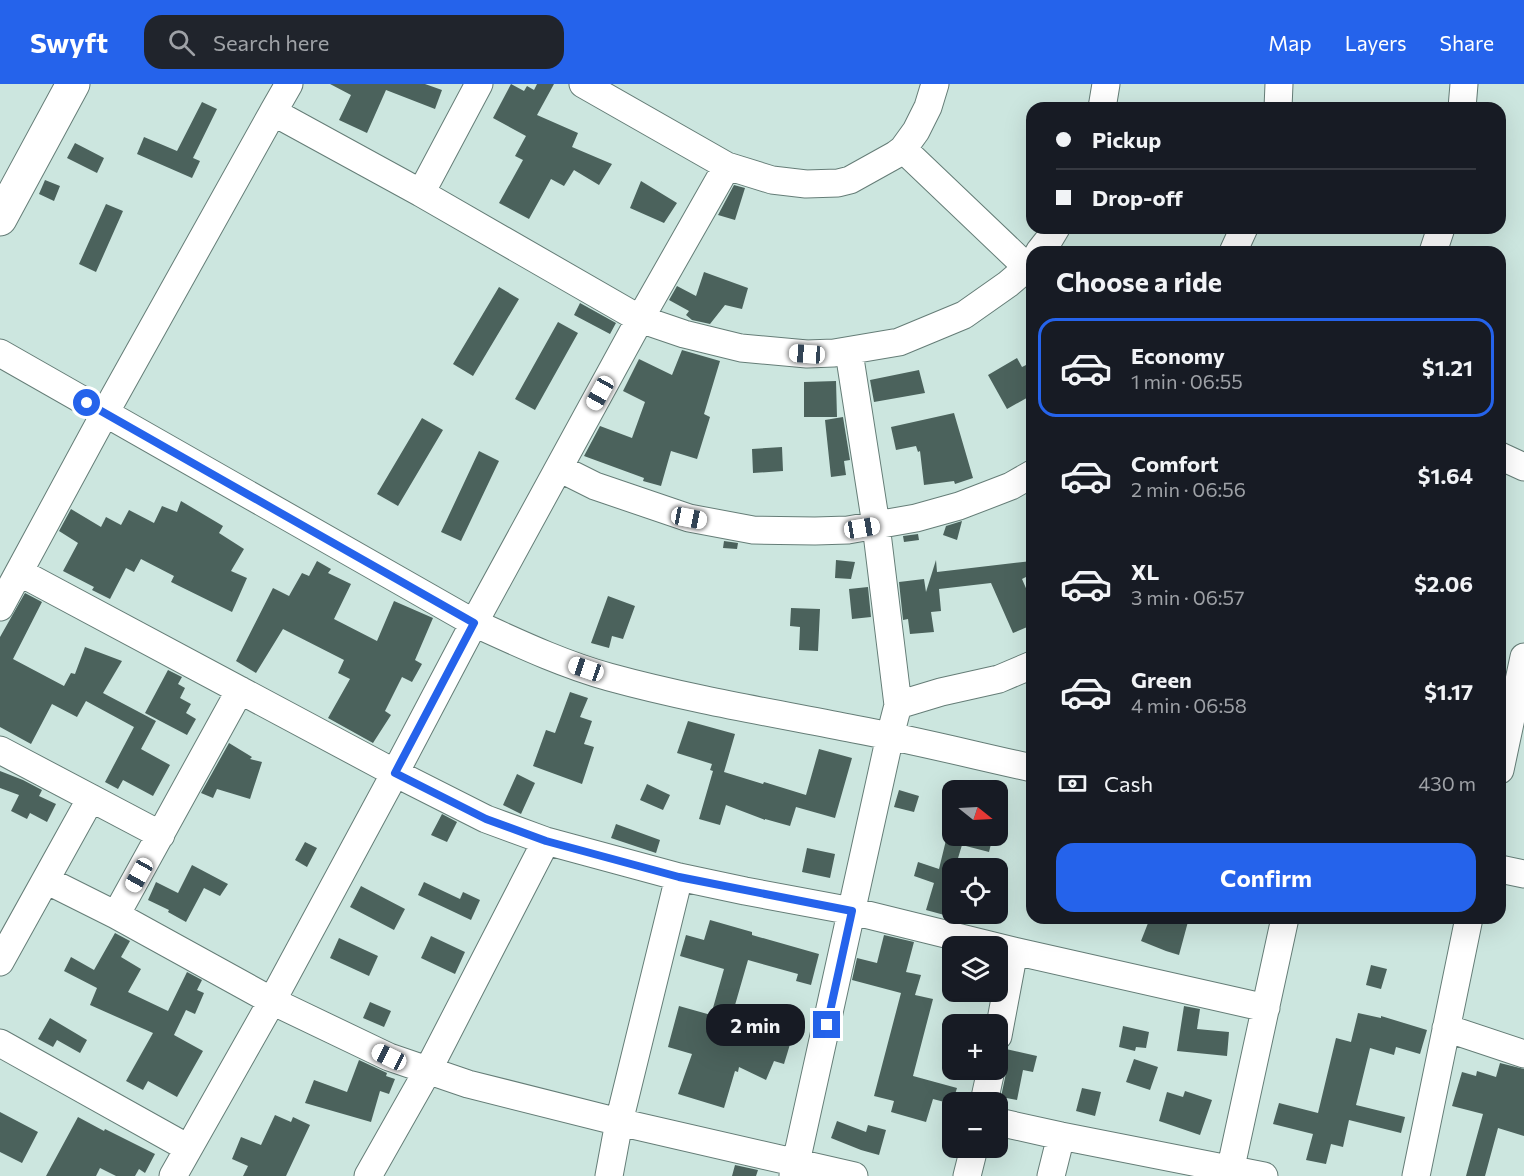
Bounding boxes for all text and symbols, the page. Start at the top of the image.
search box [144,15,564,69]
text: Swyft [30,25,108,59]
icon: search [165,26,198,59]
text: Search here [213,29,329,56]
text: Map [1268,30,1312,55]
text: Layers [1345,30,1407,55]
text: Share [1440,30,1494,55]
text: Pickup [1092,126,1161,153]
text: Drop-off [1092,184,1183,211]
text: Choose a ride [1056,265,1222,298]
icon: car [1059,341,1113,395]
text: Economy [1131,342,1225,369]
car [788,344,826,364]
text: $1.21 [1422,354,1473,381]
text: 1 min · 06:55 [1131,369,1243,393]
car [583,373,617,413]
route start [73,389,100,416]
icon: car [1059,449,1113,503]
text: Comfort [1131,450,1219,477]
text: $1.64 [1418,462,1473,489]
text: 2 min · 06:56 [1131,477,1246,501]
car [670,506,708,530]
car [843,516,881,540]
icon: car [1059,557,1113,611]
text: XL [1131,558,1159,585]
text: $2.06 [1414,570,1473,597]
text: 3 min · 06:57 [1131,585,1245,609]
car [566,655,606,683]
icon: car [1059,665,1113,719]
text: Green [1131,666,1192,693]
text: $1.17 [1424,678,1473,705]
text: 4 min · 06:58 [1131,693,1247,717]
icon: cash [1056,767,1089,800]
text: Cash [1104,770,1153,797]
text: 430 m [1418,771,1476,795]
north arrow [942,780,1008,846]
map controls [942,780,1008,1158]
button: Confirm [1056,843,1476,912]
car [122,855,156,895]
button: locate [942,858,1008,924]
button: layers [942,936,1008,1002]
callout: 2 min [707,1004,806,1046]
route end [813,1011,840,1038]
text: 2 min [731,1013,780,1037]
button: + [942,1014,1008,1080]
car [369,1041,409,1073]
button: − [942,1092,1008,1158]

